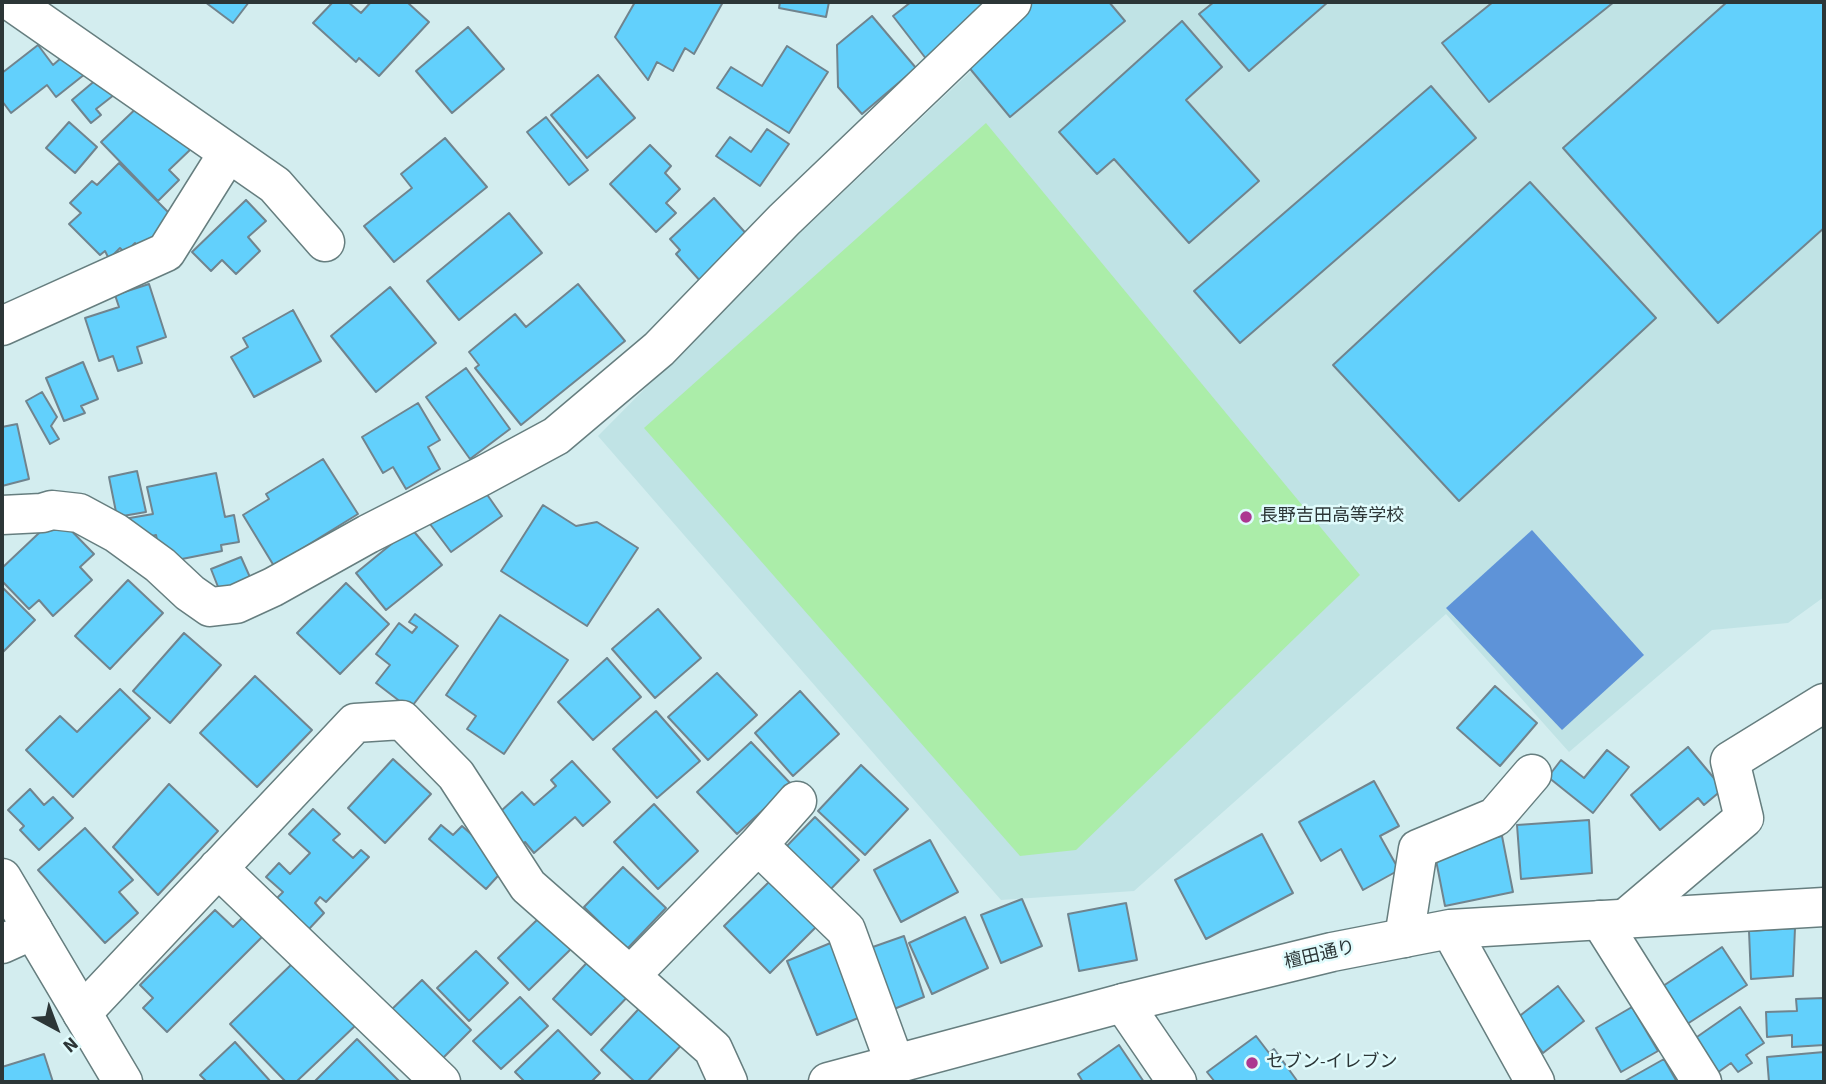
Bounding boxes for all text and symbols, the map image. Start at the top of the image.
place label: 長野吉田高等学校 [1260,506,1404,528]
marker: 長野吉田高等学校 [1238,509,1254,525]
street label: 檀田通り [1282,937,1358,975]
north arrow [21,993,91,1063]
text: N [56,1030,84,1059]
place label: セブン-イレブン [1266,1052,1398,1074]
marker: セブン-イレブン [1244,1055,1260,1071]

